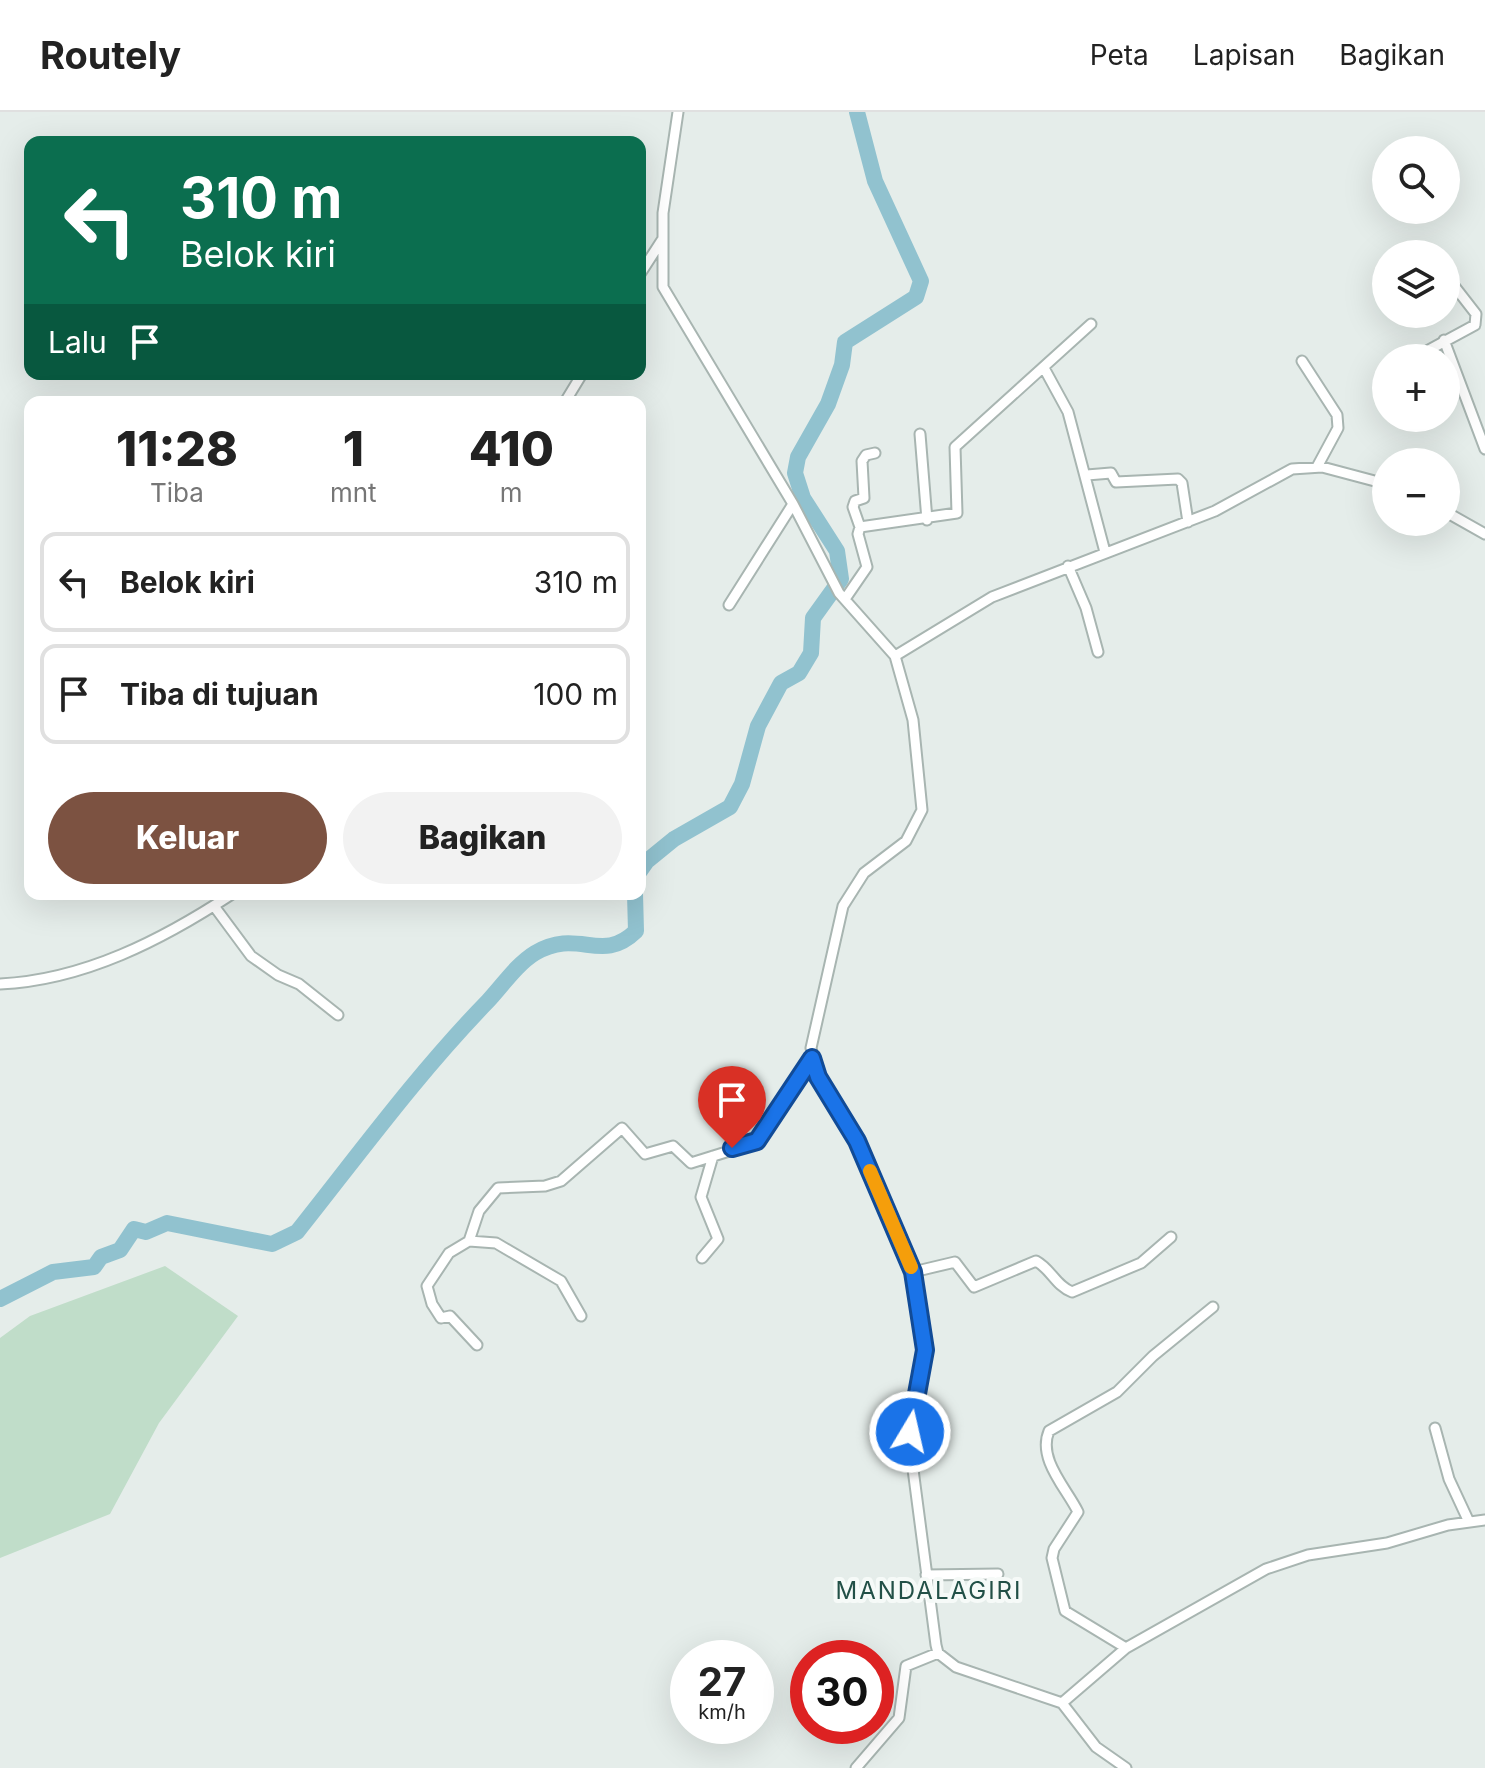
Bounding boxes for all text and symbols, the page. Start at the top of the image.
text: Routely [40,32,181,78]
text: Peta [1090,38,1149,72]
text: Lapisan [1193,38,1295,72]
text: Bagikan [1339,38,1445,72]
map controls [1372,136,1460,536]
button: search [1372,136,1460,224]
text: 310 m [180,164,342,232]
icon: left [48,168,152,272]
text: Belok kiri [180,232,336,276]
button: layers [1372,240,1460,328]
icon: arrive [123,320,167,364]
text: Lalu [48,324,107,360]
button: + [1372,344,1460,432]
text: 11:28 [116,419,238,478]
text: 1 [343,419,364,478]
text: 410 [469,419,554,478]
button: − [1372,448,1460,536]
text: Tiba [150,477,204,508]
text: mnt [330,477,377,508]
text: m [500,477,523,508]
icon: left [52,560,96,604]
text: Belok kiri [120,564,255,600]
text: 310 m [534,564,618,600]
icon: arrive [52,672,96,716]
text: Tiba di tujuan [120,676,319,712]
text: 100 m [533,676,618,712]
button: Keluar [48,792,327,884]
button: Bagikan [343,792,622,884]
pin [698,1066,766,1148]
icon: arrive [710,1078,754,1122]
position arrow [868,1390,952,1474]
district label: MANDALAGIRI [836,1576,1022,1605]
speed limit sign: 30 [790,1640,894,1744]
text: 27 [698,1657,746,1706]
text: km/h [698,1700,746,1724]

